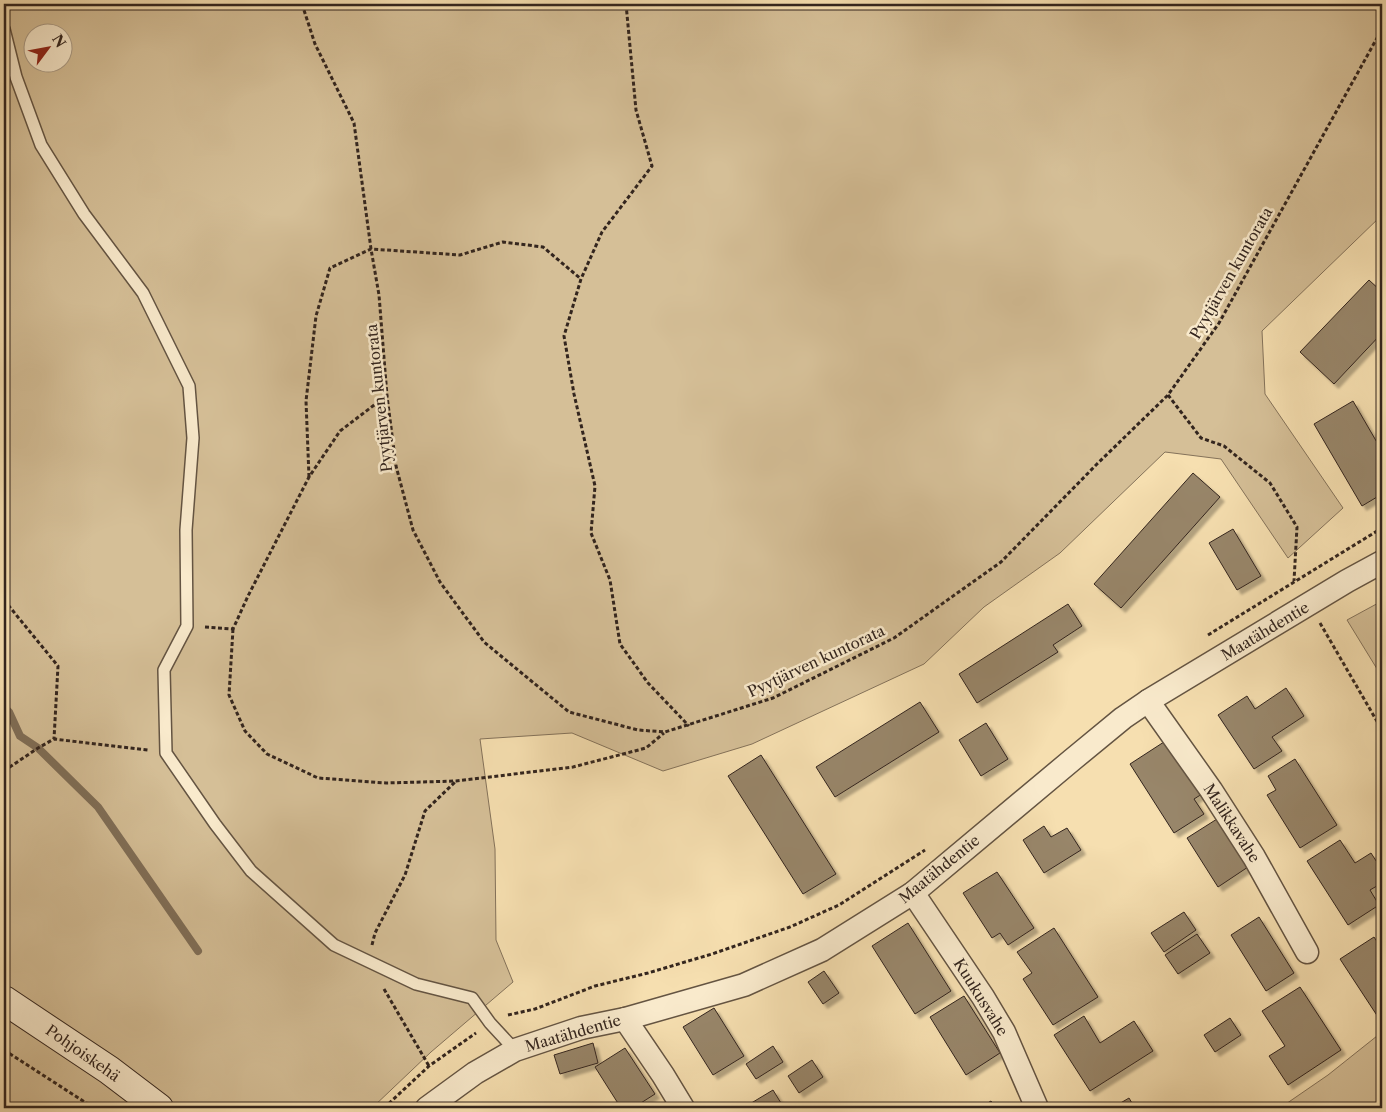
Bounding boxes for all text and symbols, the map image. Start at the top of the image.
north arrow [22,22,72,72]
text: N [48,31,70,51]
street label: Pyytjärven kuntorata [1185,204,1277,342]
street label: Pyytjärven kuntorata [362,323,396,473]
street label: Maatähdentie [1218,597,1312,665]
street label: Pyytjärven kuntorata [744,621,888,701]
street label: Malikkavahe [1200,780,1264,866]
street label: Maatähdentie [895,831,983,907]
street label: Kuukusvahe [950,955,1012,1039]
street label: Maatähdentie [523,1010,623,1056]
street label: Pohjoiskehä [42,1020,124,1086]

